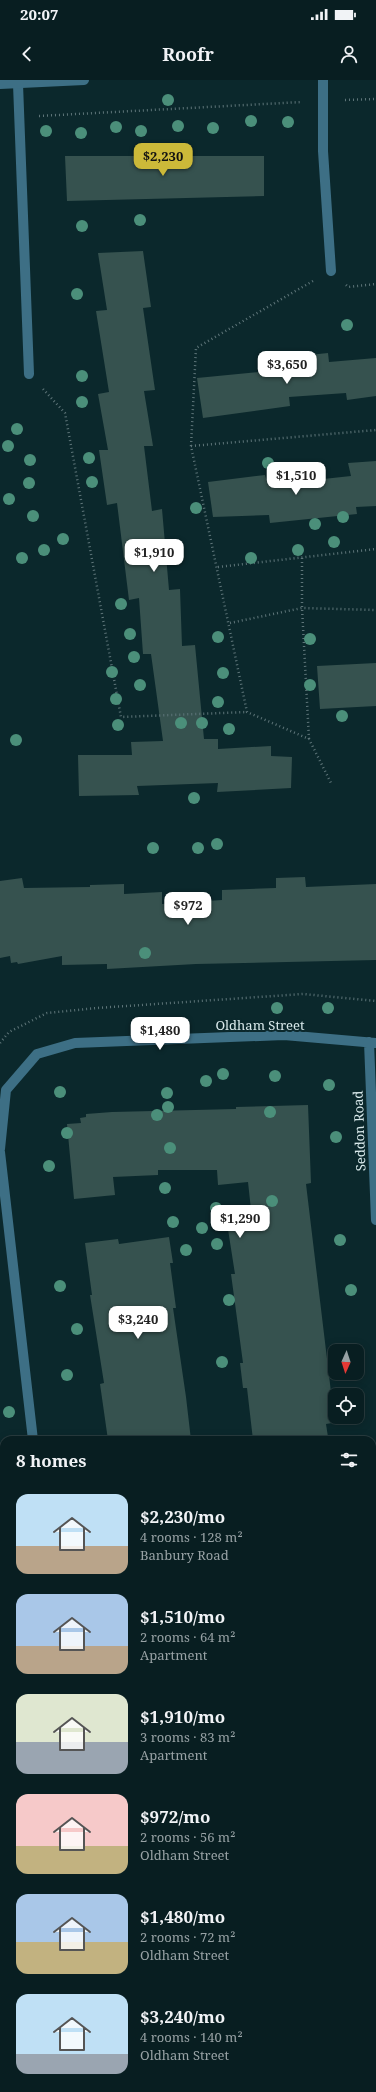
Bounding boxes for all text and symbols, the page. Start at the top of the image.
text: 20:07 [20,4,58,24]
text: Roofr [162,42,214,66]
icon: back [16,43,38,65]
icon: person [338,43,360,65]
pin: $2,230 [130,143,196,177]
text: $2,230 [143,147,183,165]
pin: $3,650 [254,351,320,385]
text: $3,650 [267,355,307,373]
pin: $1,510 [263,462,329,496]
text: $1,510 [276,466,316,484]
pin: $1,910 [121,539,187,573]
text: $1,910 [134,543,174,561]
pin: $972 [164,892,212,926]
text: $972 [173,896,203,914]
street label: Oldham Street [215,1016,305,1034]
pin: $1,480 [127,1017,193,1051]
text: $1,480 [140,1021,180,1039]
street label: Seddon Road [349,1090,369,1172]
pin: $1,290 [207,1205,273,1239]
text: $1,290 [220,1209,260,1227]
pin: $3,240 [105,1306,171,1340]
text: $3,240 [118,1310,158,1328]
north arrow [328,1344,364,1380]
map controls [328,1344,364,1424]
button: locate [328,1388,364,1424]
text: 8 homes [16,1449,86,1472]
icon: filters [338,1449,360,1471]
text: $2,230/mo [140,1505,225,1528]
icon: home [48,1510,96,1558]
text: 4 rooms · 128 m² [140,1528,243,1546]
text: Banbury Road [140,1546,229,1564]
text: $1,510/mo [140,1605,225,1628]
icon: home [48,1610,96,1658]
text: 2 rooms · 64 m² [140,1628,235,1646]
text: Apartment [140,1646,207,1664]
text: $1,910/mo [140,1705,225,1728]
icon: home [48,1710,96,1758]
text: 3 rooms · 83 m² [140,1728,235,1746]
text: Apartment [140,1746,207,1764]
text: $972/mo [140,1805,211,1828]
icon: home [48,1810,96,1858]
text: 2 rooms · 56 m² [140,1828,235,1846]
text: Oldham Street [140,1846,229,1864]
text: $1,480/mo [140,1905,225,1928]
icon: home [48,1910,96,1958]
text: 2 rooms · 72 m² [140,1928,235,1946]
text: Oldham Street [140,1946,229,1964]
text: $3,240/mo [140,2005,225,2028]
icon: home [48,2010,96,2058]
text: 4 rooms · 140 m² [140,2028,243,2046]
text: Oldham Street [140,2046,229,2064]

